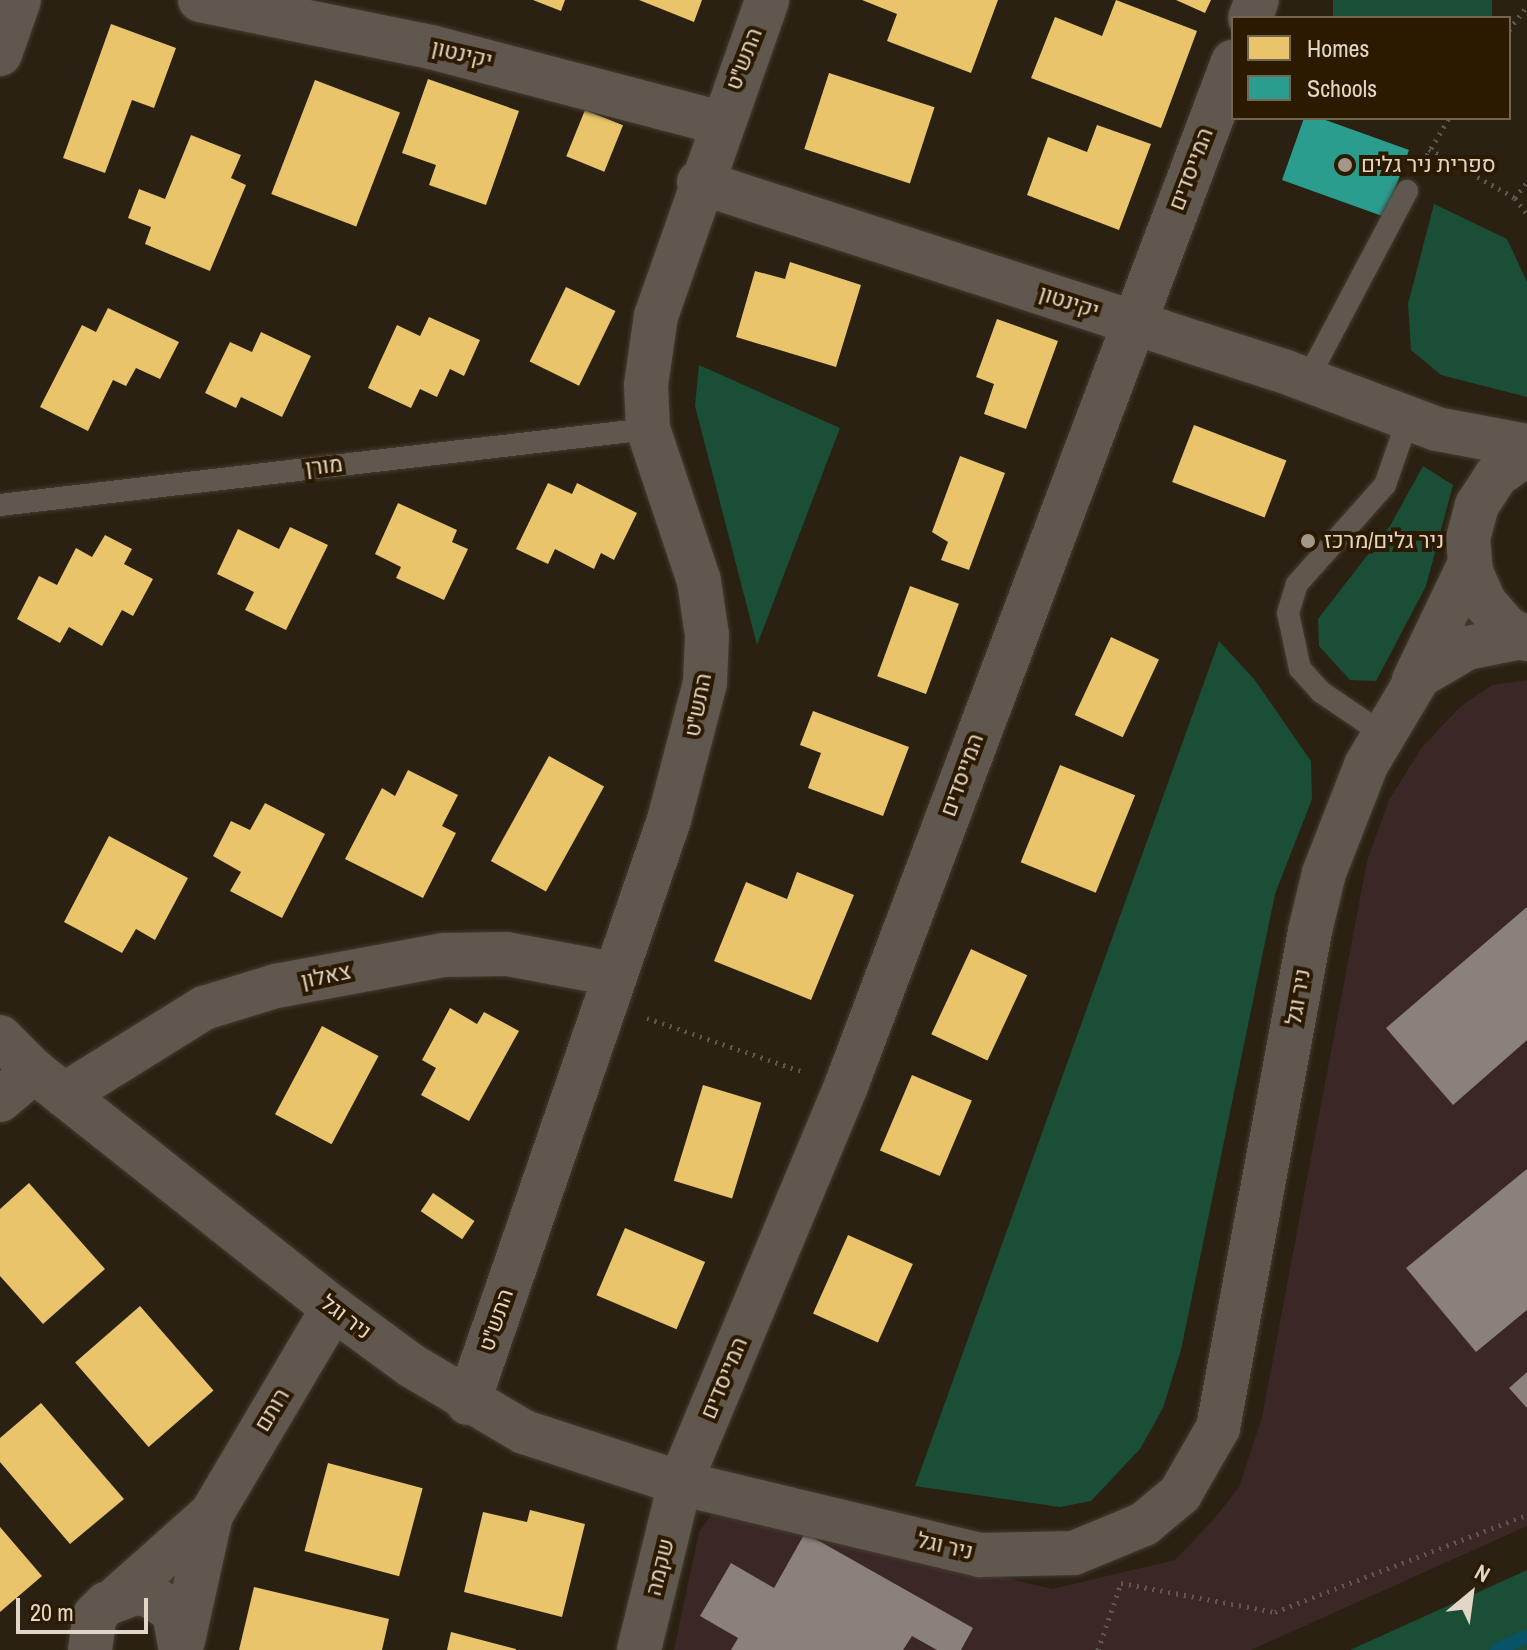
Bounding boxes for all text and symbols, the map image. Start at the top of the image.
legend [1231,16,1511,120]
street label: התש"ט [720,24,768,94]
text: Homes [1307,32,1369,64]
street label: יקינטון [429,34,495,74]
text: Schools [1307,72,1377,104]
street label: המייסדים [1163,124,1219,214]
place label: ספרית ניר גלים [1361,152,1496,178]
marker: ספרית ניר גלים [1336,156,1354,174]
street label: יקינטון [1036,280,1102,324]
street label: מורן [304,451,344,481]
place label: ניר גלים/מרכז [1324,528,1444,554]
marker: ניר גלים/מרכז [1299,532,1317,550]
street label: התש"ט [679,671,717,739]
street label: המייסדים [935,730,989,820]
street label: צאלון [299,958,353,994]
street label: ניר וגל [1280,967,1316,1027]
street label: התש"ט [473,1285,519,1355]
street label: ניר וגל [315,1289,377,1345]
street label: המייסדים [695,1333,753,1423]
street label: רותם [249,1384,295,1436]
street label: ניר וגל [914,1527,976,1565]
street label: שקמה [640,1536,680,1598]
north arrow [1431,1554,1511,1634]
text: N [1470,1557,1496,1589]
scale bar [20,1582,152,1632]
text: 20 m [30,1596,74,1628]

